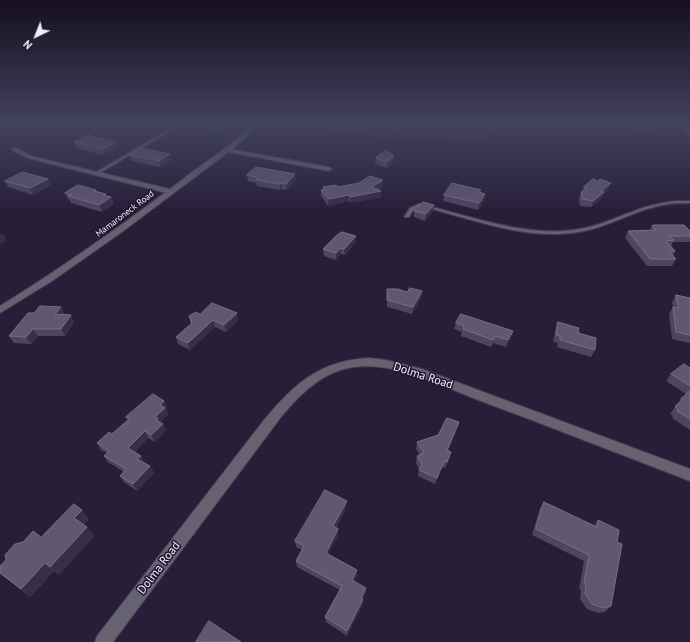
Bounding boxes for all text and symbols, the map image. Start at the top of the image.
north arrow [16,16,56,56]
text: N [20,37,35,52]
street label: Mamaroneck Road [94,188,156,240]
street label: Dolma Road [391,360,455,392]
street label: Dolma Road [135,539,183,597]

